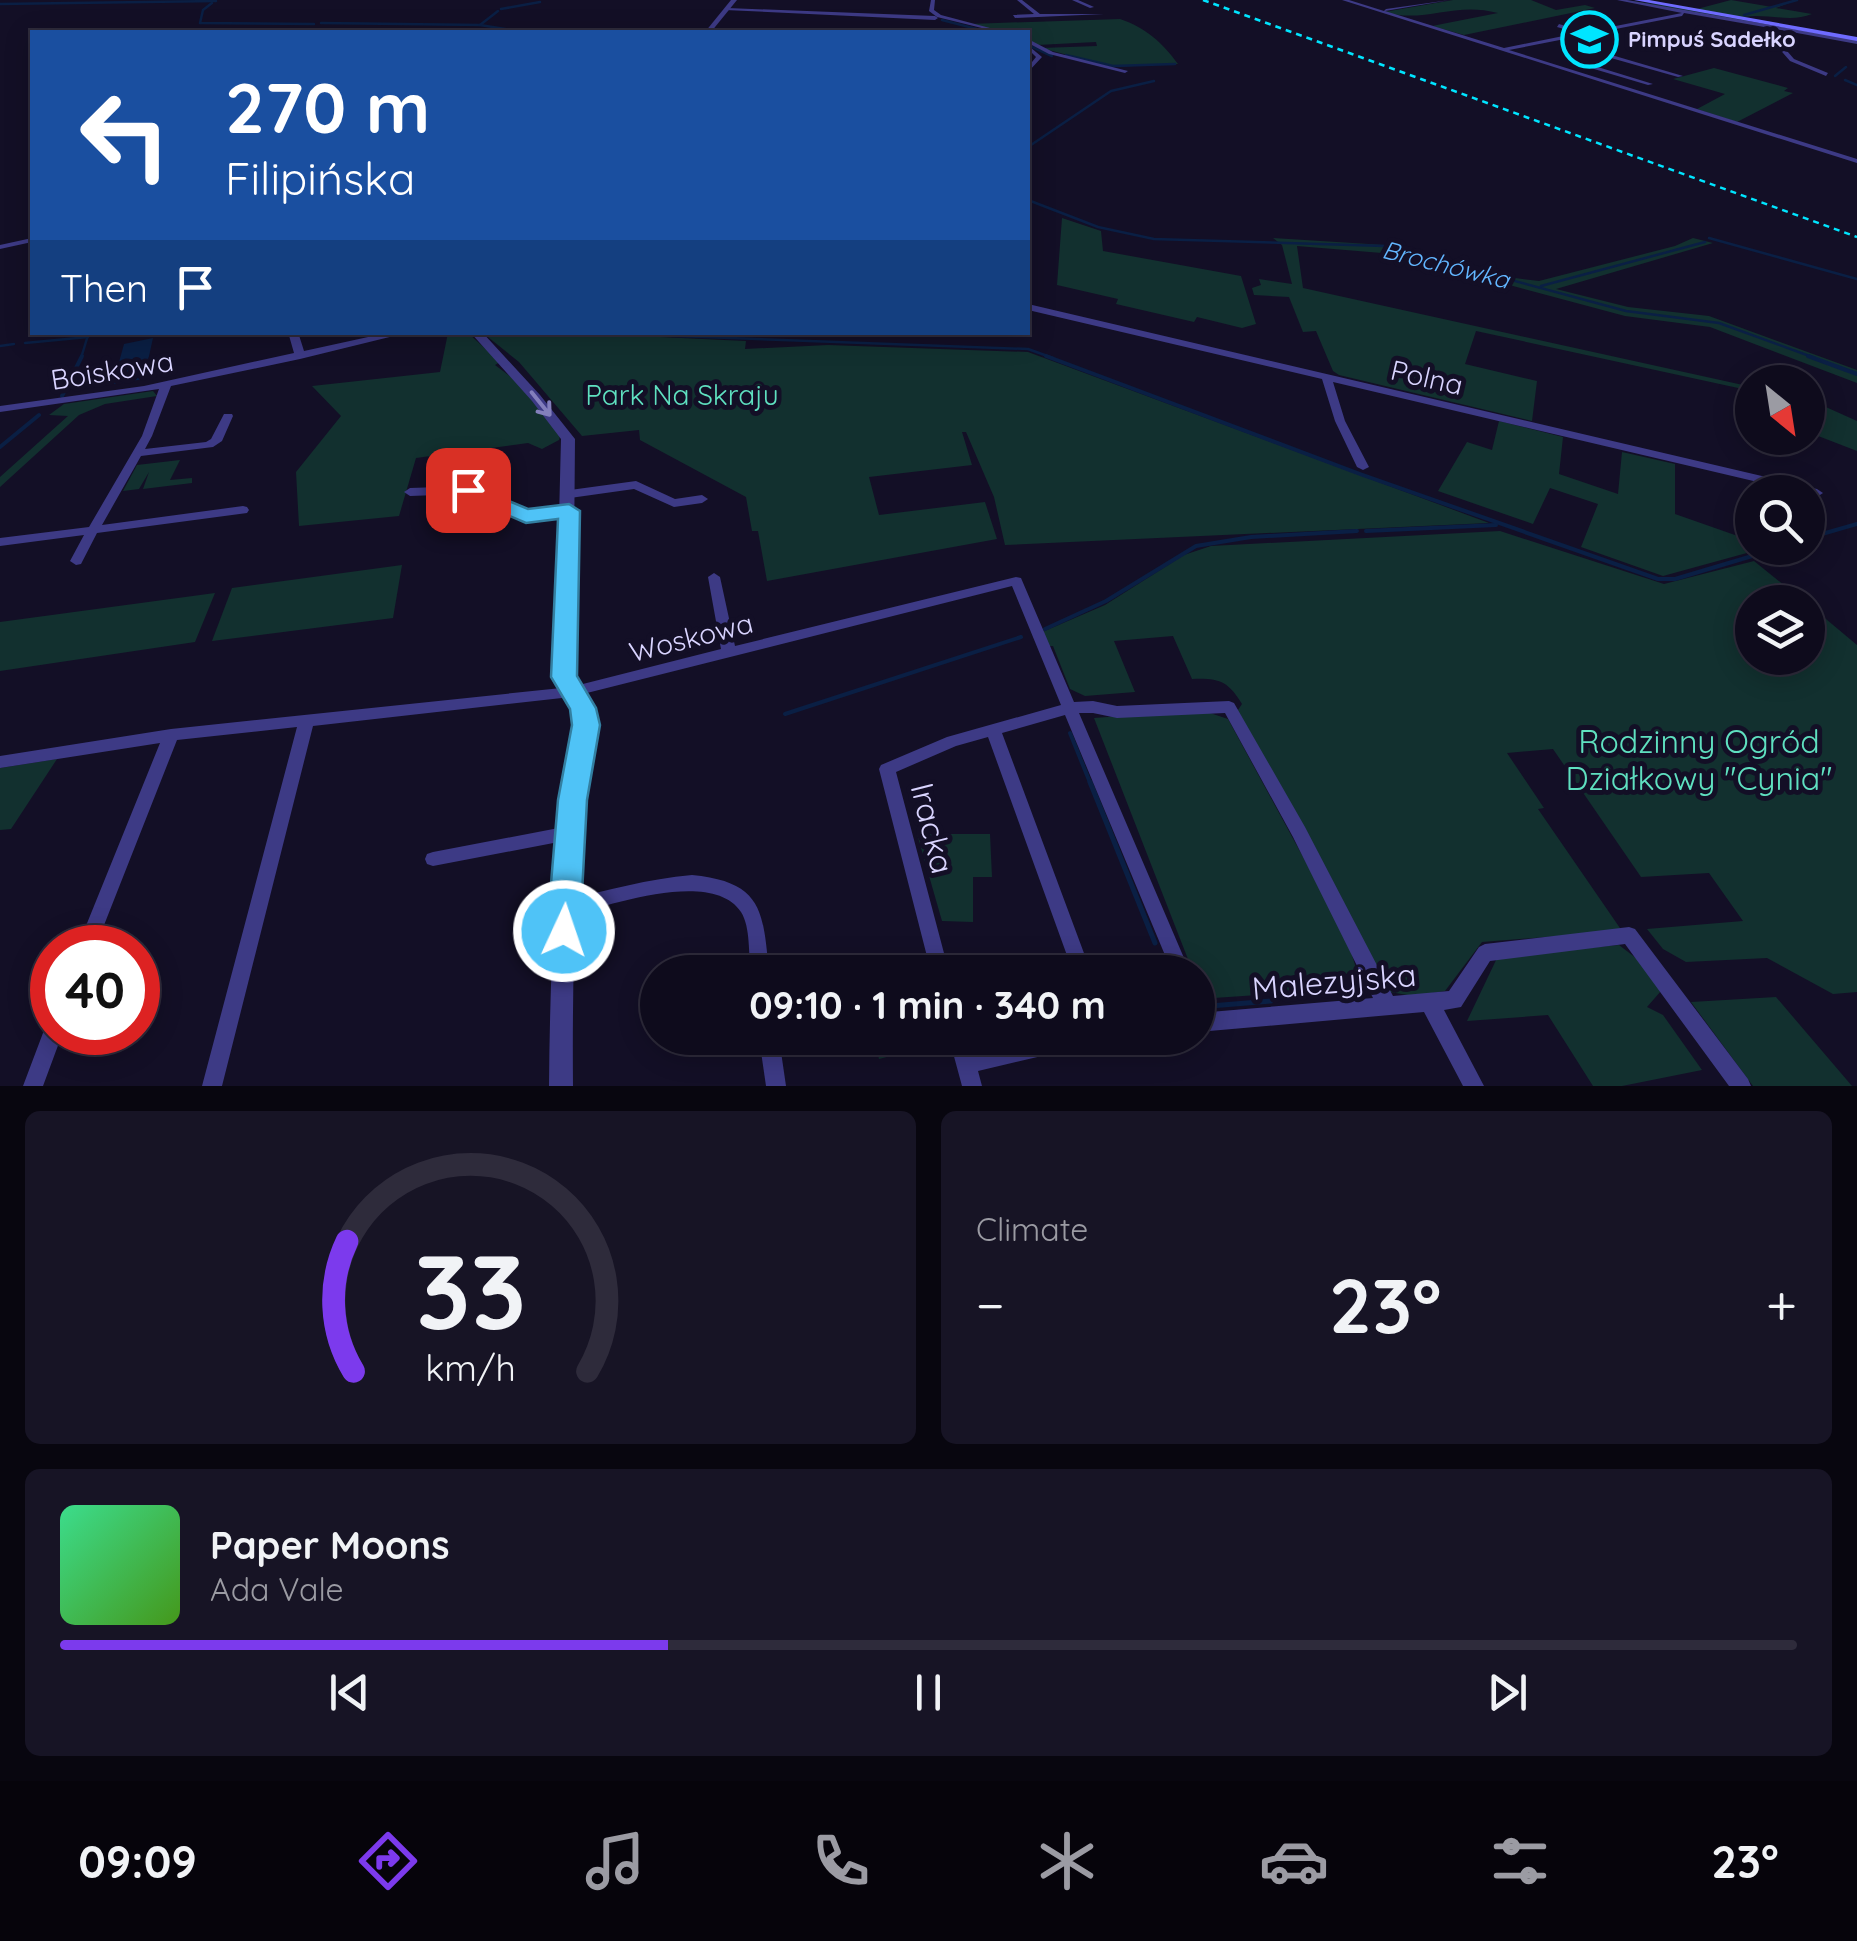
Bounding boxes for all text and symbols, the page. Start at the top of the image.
school or university icon: Pimpuś Sadełko [1559,9,1619,69]
place label: Pimpuś Sadełko [1628,25,1796,53]
text: 270 m [225,63,430,151]
icon: left [60,70,190,200]
text: Filipińska [225,150,415,206]
water label: Brochówka [1379,233,1515,295]
icon: arrive [168,260,223,315]
text: Then [60,264,148,312]
street label: Boiskowa [48,343,176,397]
street label: Polna [1388,352,1466,402]
north arrow [1735,365,1825,455]
map controls [1735,365,1825,675]
park label: Park Na Skraju [585,377,779,412]
one-way arrow [530,390,552,416]
pin [426,448,511,533]
icon: arrive [441,463,496,518]
button: search [1735,475,1825,565]
button: layers [1735,585,1825,675]
street label: Woskowa [626,605,756,669]
park label: Rodzinny Ogród Działkowy "Cynia" [1566,721,1832,798]
street label: Iracka [902,778,964,878]
position arrow [512,879,616,983]
speed limit sign: 40 [30,925,160,1055]
street label: Malezyjska [1250,954,1418,1008]
text: 09:10 · 1 min · 340 m [749,981,1106,1029]
text: Climate [976,1209,1088,1249]
text: 33 [415,1225,526,1355]
text: 23° [1329,1258,1442,1352]
text: − [976,1270,1005,1339]
text: + [1766,1270,1797,1339]
text: km/h [425,1345,516,1390]
text: Paper Moons [210,1521,450,1569]
text: Ada Vale [210,1569,344,1609]
icon: previous [322,1665,377,1720]
icon: pause [901,1665,956,1720]
icon: next [1480,1665,1535,1720]
icon: directions [353,1826,423,1896]
icon: music [580,1826,650,1896]
icon: phone [806,1826,876,1896]
icon: climate [1032,1826,1102,1896]
icon: car [1259,1826,1329,1896]
icon: filters [1485,1826,1555,1896]
text: 09:09 [78,1833,197,1889]
text: 23° [1711,1833,1779,1889]

